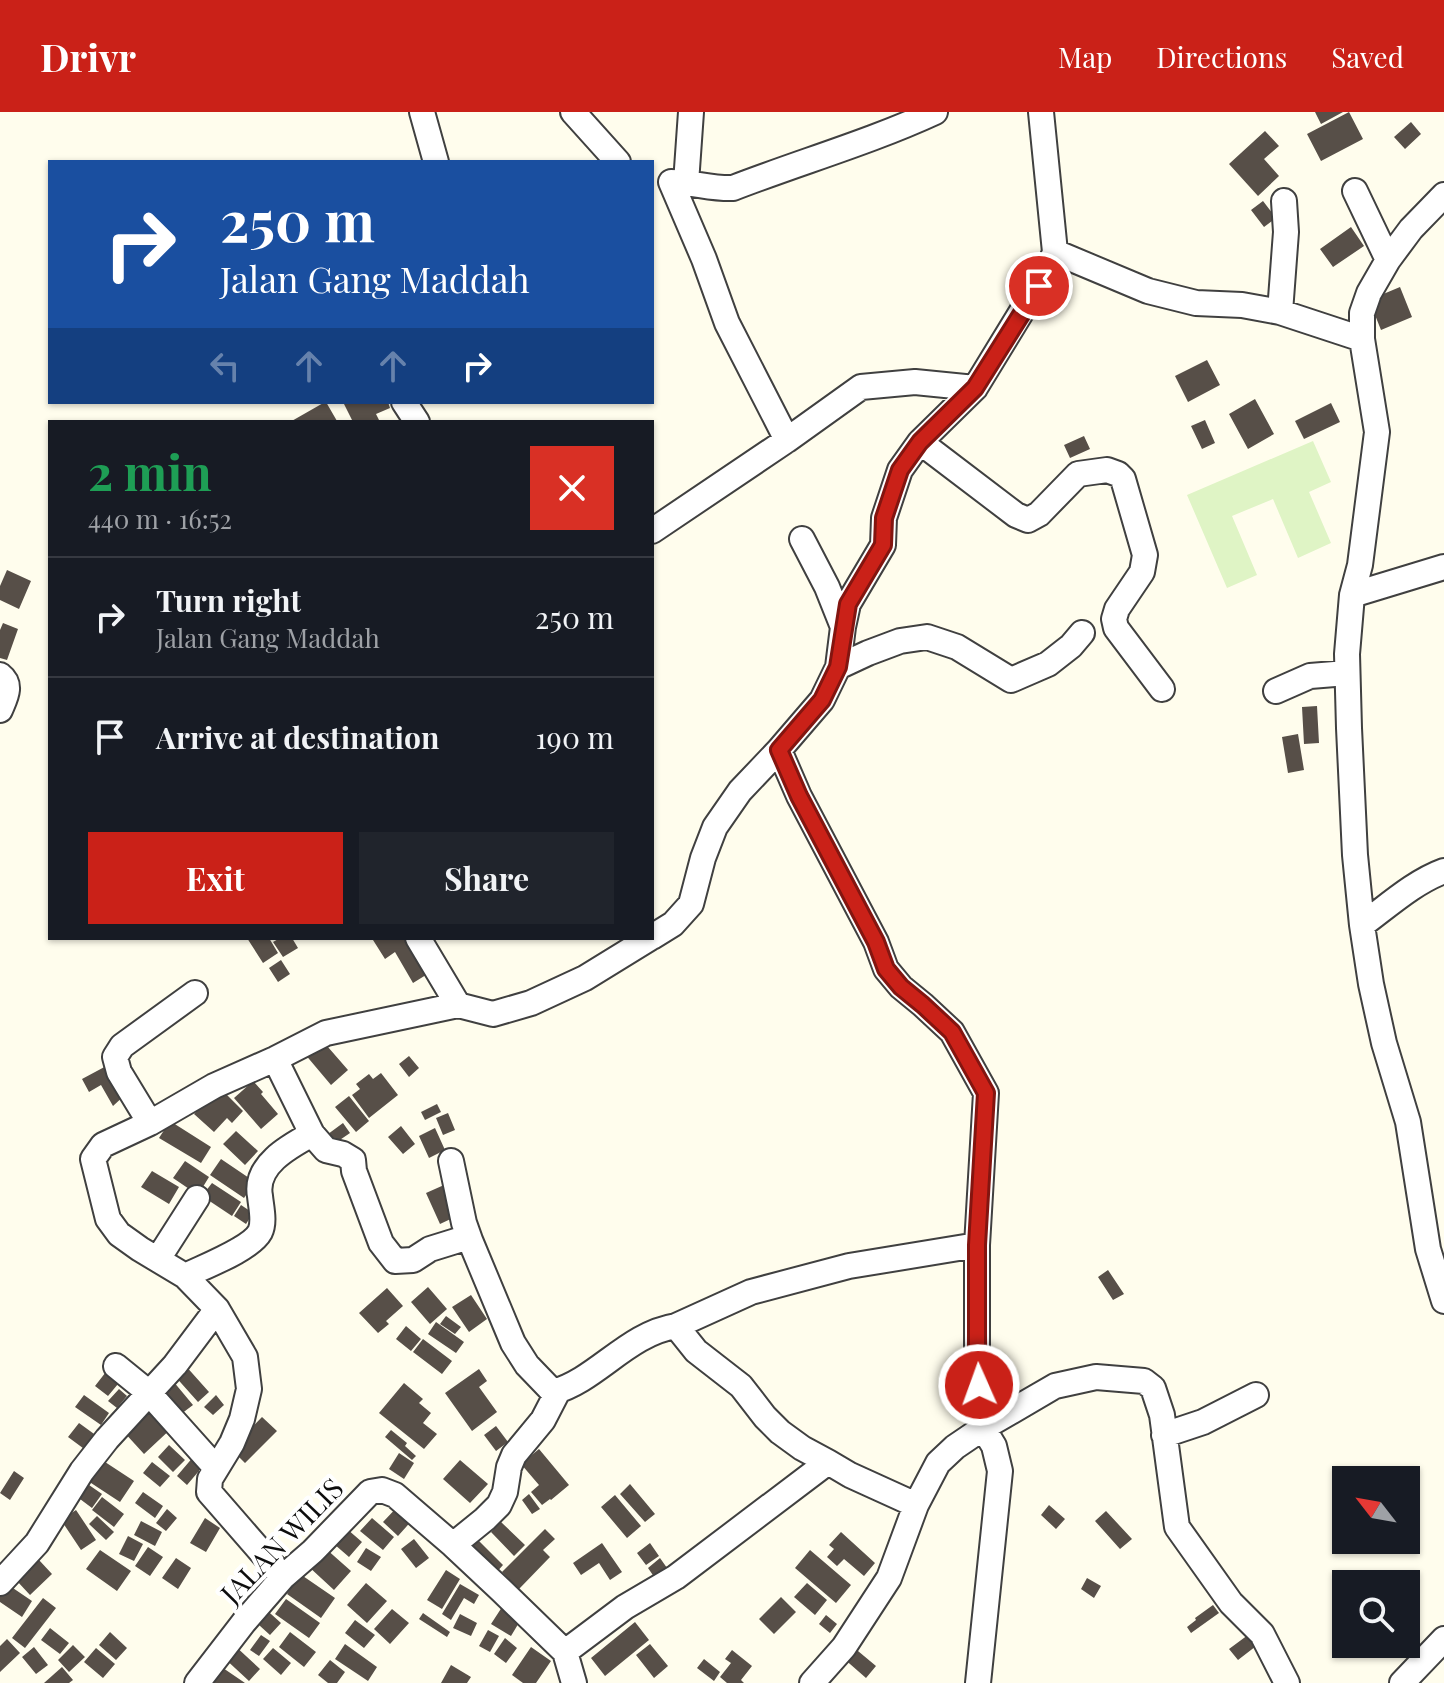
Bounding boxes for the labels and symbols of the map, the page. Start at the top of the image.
pin [1005,252,1073,320]
position arrow [937,1343,1021,1427]
north arrow [1332,1466,1420,1554]
street label: JALAN WILIS [211,1469,350,1612]

